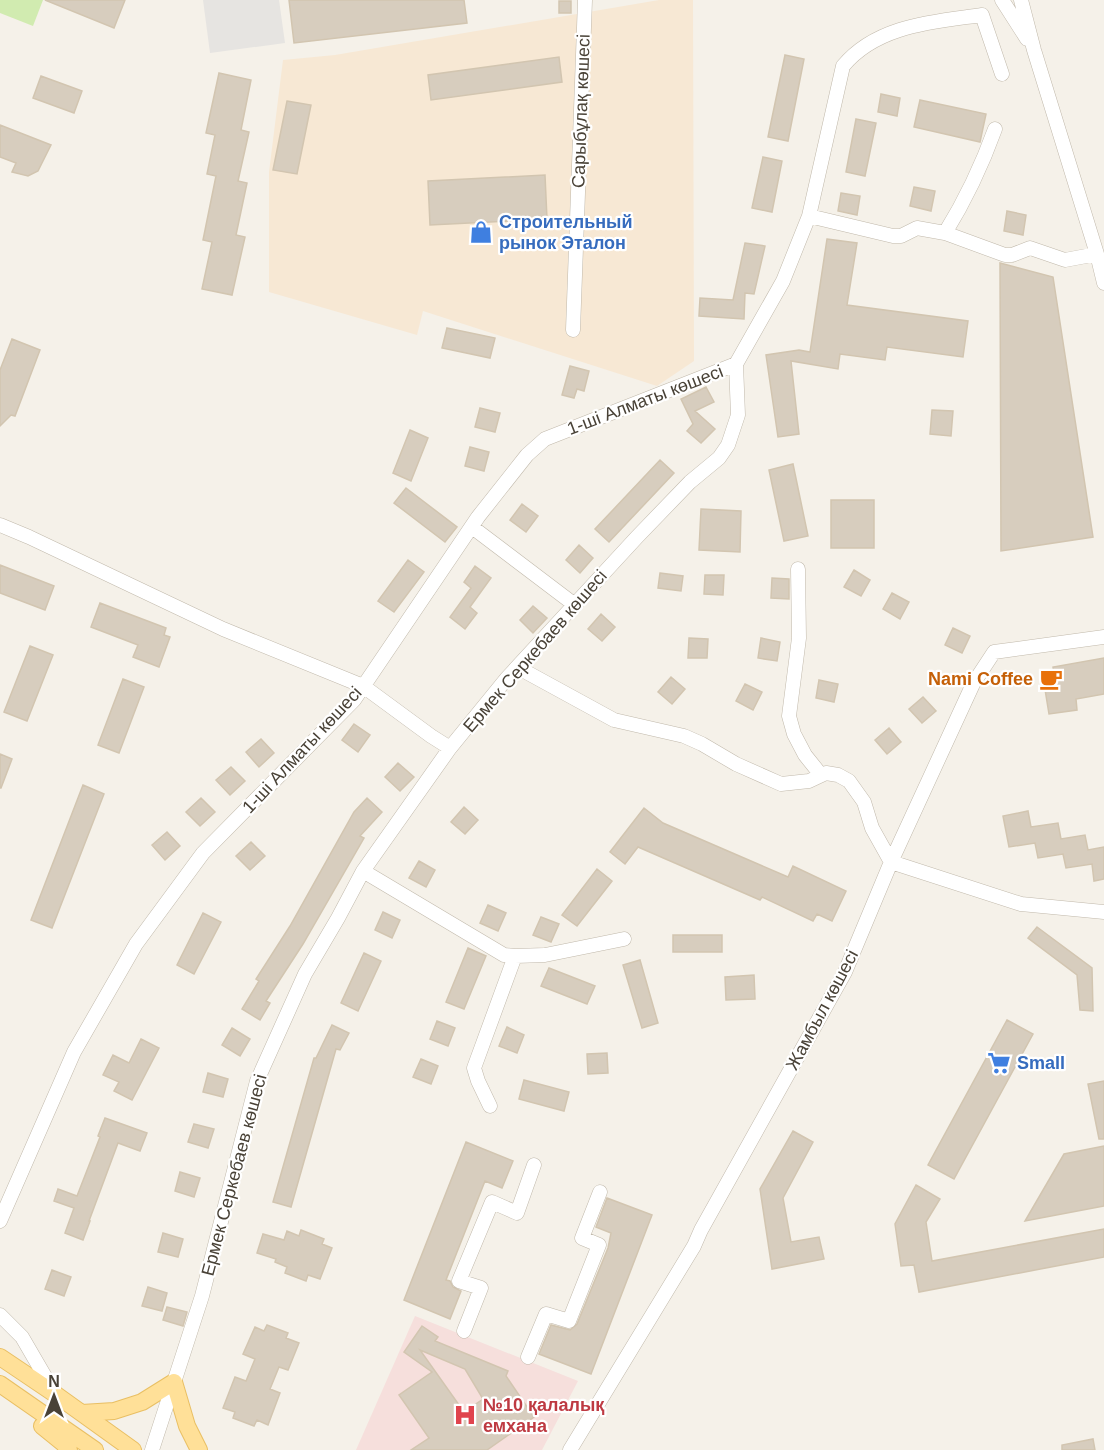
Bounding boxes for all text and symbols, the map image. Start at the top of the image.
street label: Сарыбұлақ көшесі [568,34,594,188]
place label: Строительный рынок Эталон [499,212,633,253]
shop icon: Строительный рынок Эталон [468,219,494,245]
street label: 1-ші Алматы көшесі [564,361,726,439]
street label: Ермек Серкебаев көшесі [459,566,611,736]
cafe icon: Nami Coffee [1038,666,1064,692]
place label: Nami Coffee [928,669,1033,689]
street label: 1-ші Алматы көшесі [238,683,366,817]
street label: Жамбыл көшесі [782,947,862,1073]
supermarket icon: Small [986,1050,1012,1076]
place label: Small [1017,1053,1065,1073]
street label: Ермек Серкебаев көшесі [197,1072,271,1278]
north arrow [24,1366,84,1426]
text: N [48,1373,60,1390]
place label: №10 қалалық емхана [483,1395,605,1436]
hospital icon: №10 қалалық емхана [452,1402,478,1428]

